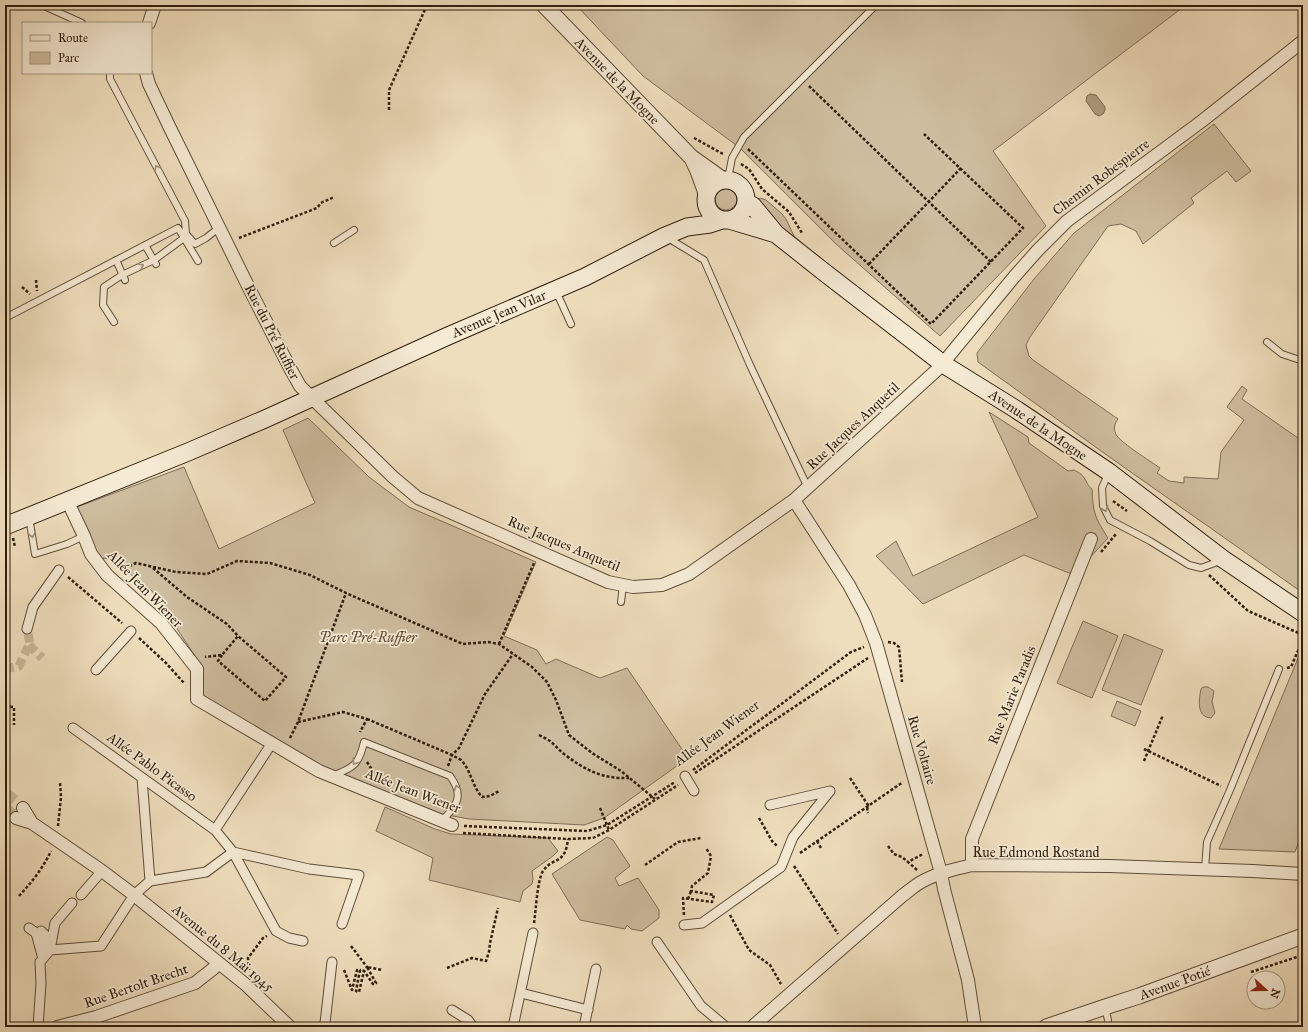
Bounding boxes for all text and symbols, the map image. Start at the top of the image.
legend [22,22,152,74]
text: Route [58,31,88,45]
street label: Avenue de la Mogne [570,33,663,128]
text: Parc [58,51,79,65]
street label: Chemin Robespierre [1049,135,1153,219]
one-way arrow [154,164,162,172]
one-way arrow [137,263,144,271]
street label: Rue du Pré Ruffier [241,281,304,383]
street label: Avenue Jean Vilar [448,286,550,343]
street label: Rue Jacques Anquetil [803,378,904,474]
street label: Avenue de la Mogne [985,385,1091,464]
one-way arrow [1101,506,1109,513]
street label: Rue Jacques Anquetil [505,513,623,576]
one-way arrow [27,532,36,538]
street label: Allée Jean Wiener [102,546,187,632]
park label: Parc Pré-Ruffier [319,629,418,646]
street label: Rue Marie Paradis [984,643,1040,747]
street label: Allée Jean Wiener [670,696,764,771]
street label: Rue Voltaire [904,713,940,787]
street label: Allée Pablo Picasso [103,728,200,805]
one-way arrow [353,758,360,765]
street label: Allée Jean Wiener [362,765,464,818]
one-way arrow [453,785,462,792]
street label: Rue Edmond Rostand [972,844,1100,861]
street label: Avenue du 8 Mai 1945 [168,900,278,996]
street label: Rue Bertolt Brecht [82,960,190,1012]
street label: Avenue Potié [1136,962,1213,1004]
north arrow [1246,970,1286,1010]
text: N [1267,987,1283,1001]

